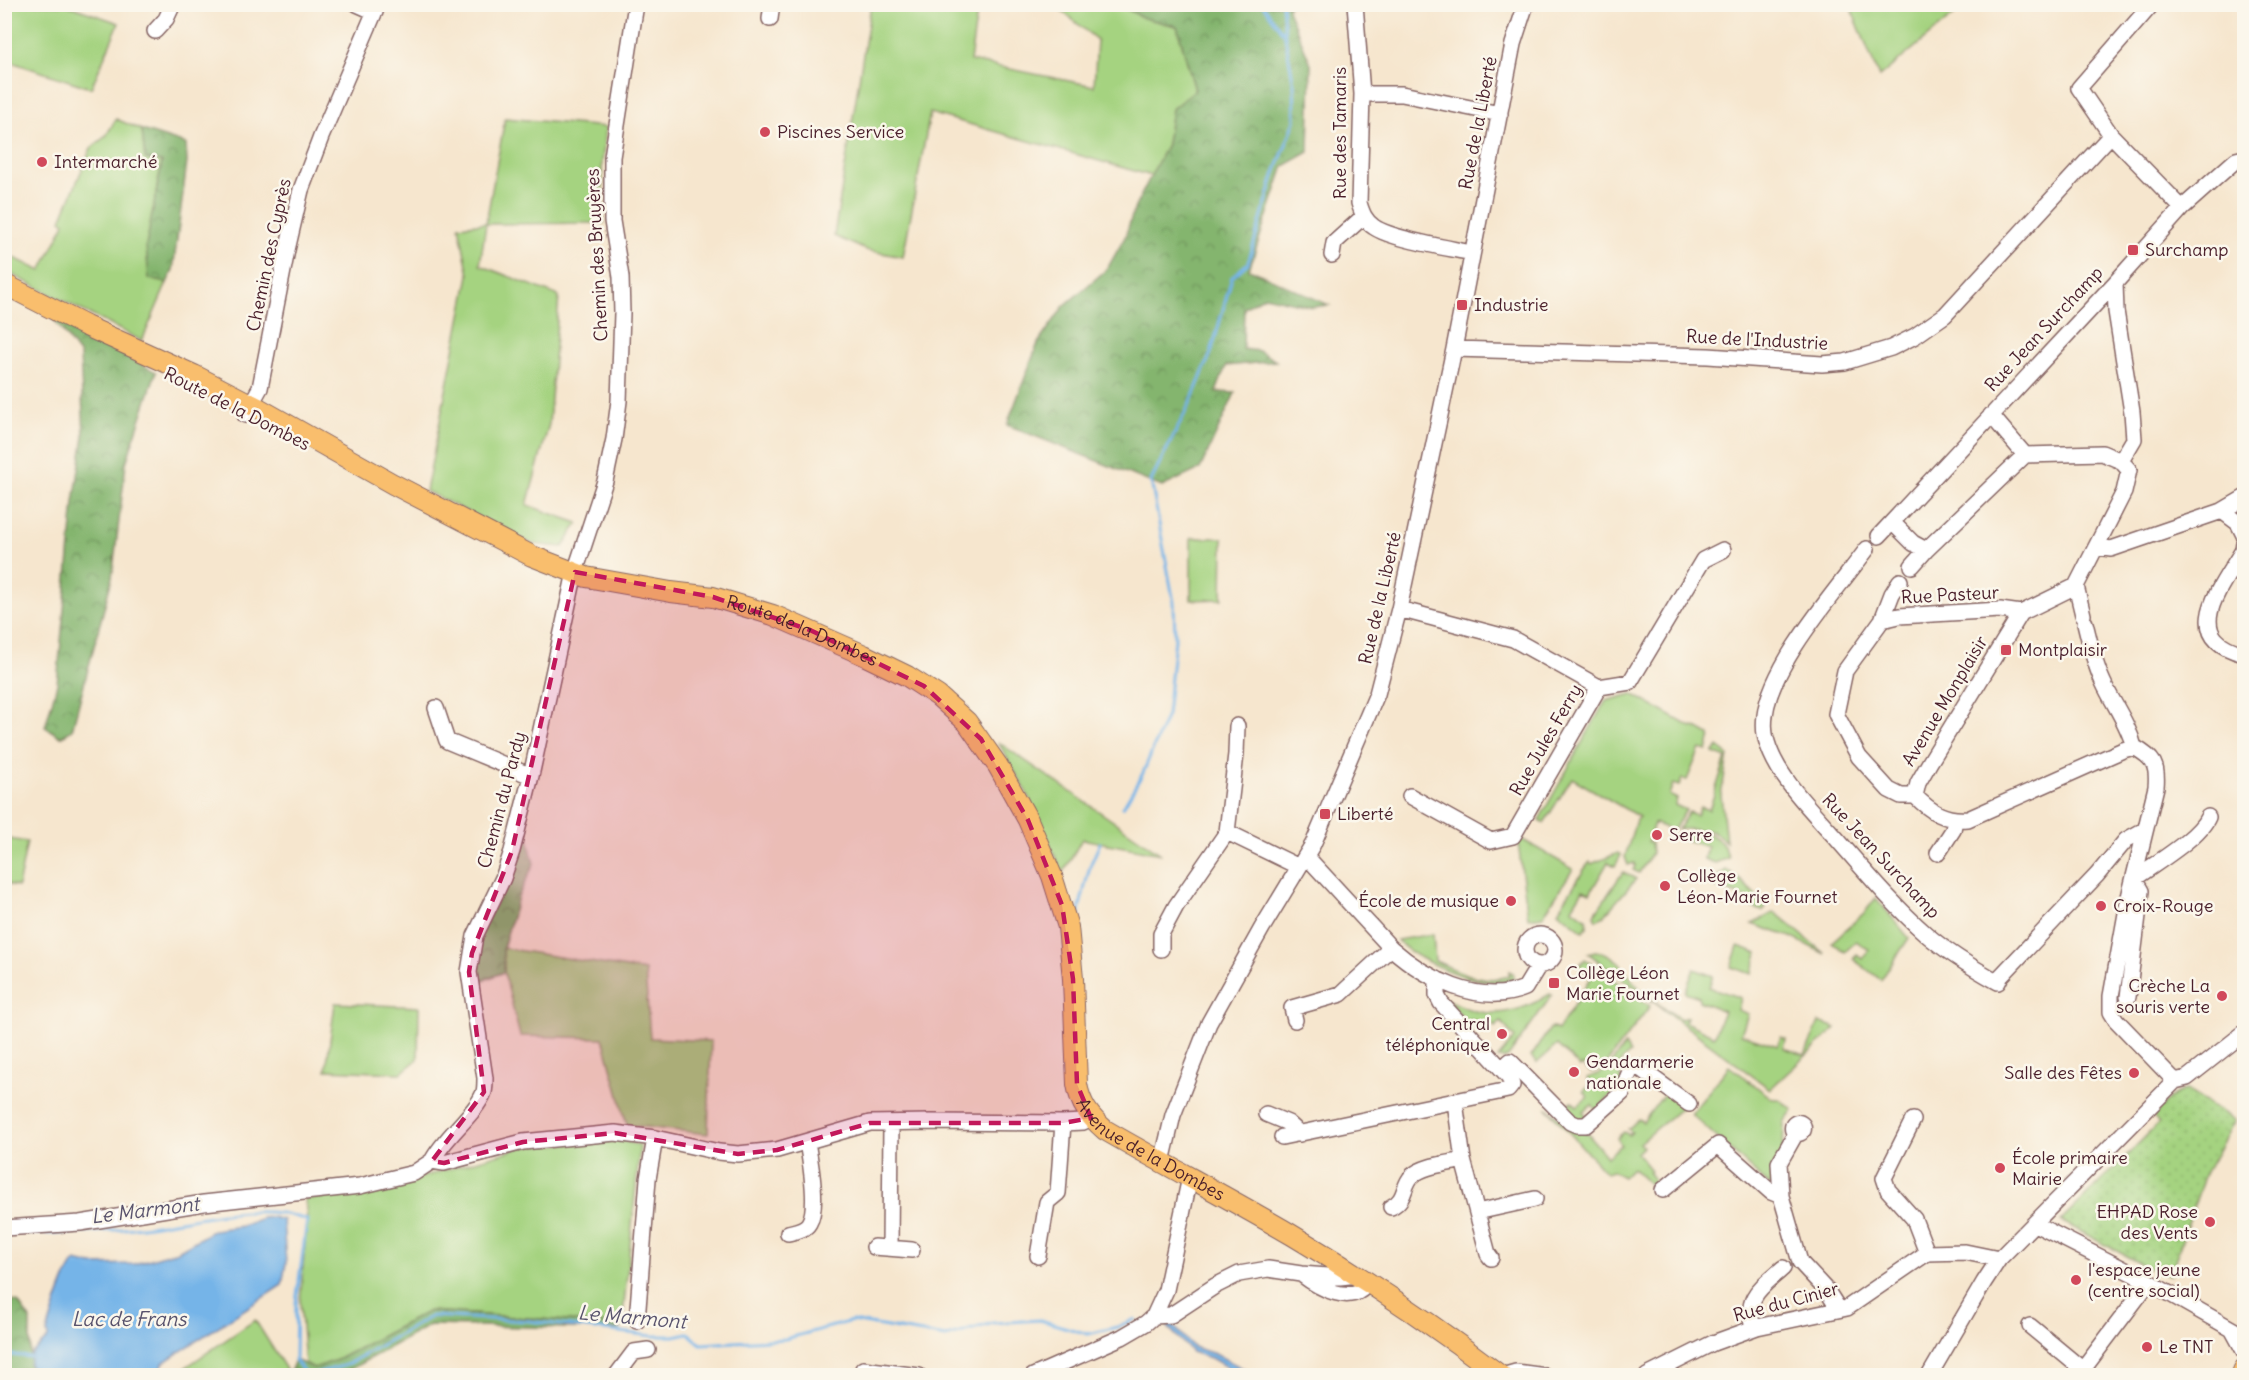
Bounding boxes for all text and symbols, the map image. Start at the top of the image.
street label: Rue de la Liberté [1453,54,1502,191]
street label: Rue des Tamaris [1328,67,1351,199]
place label: Piscines Service [777,120,904,143]
marker: Piscines Service [758,125,772,139]
place label: Intermarché [54,150,157,173]
marker: Intermarché [35,155,49,169]
street label: Chemin des Bruyères [580,168,613,342]
street label: Chemin des Cyprès [241,176,296,334]
place label: Surchamp [2145,238,2229,261]
marker: Surchamp [2126,243,2140,257]
street label: Rue Jean Surchamp [1980,261,2108,396]
place label: Industrie [1474,293,1549,316]
marker: Industrie [1455,298,1469,312]
street label: Rue de l'Industrie [1685,324,1829,355]
street label: Route de la Dombes [160,362,314,455]
street label: Rue de la Liberté [1353,529,1406,666]
street label: Rue Pasteur [1900,580,2000,609]
street label: Route de la Dombes [724,590,882,671]
street label: Avenue Monplaisir [1897,631,1993,770]
place label: Montplaisir [2018,638,2108,661]
marker: Montplaisir [1999,643,2013,657]
street label: Rue Jules Ferry [1504,680,1587,800]
street label: Chemin du Pardy [472,729,531,871]
street label: Rue Jean Surchamp [1817,788,1945,923]
place label: Liberté [1337,802,1393,825]
marker: Liberté [1318,807,1332,821]
place label: Serre [1669,823,1713,846]
marker: Serre [1650,828,1664,842]
place label: Collège Léon-Marie Fournet [1677,864,1838,908]
marker: Collège Léon-Marie Fournet [1658,879,1672,893]
place label: École de musique [1359,889,1499,912]
marker: École de musique [1504,894,1518,908]
place label: Croix-Rouge [2113,894,2214,917]
marker: Croix-Rouge [2094,899,2108,913]
place label: Collège Léon Marie Fournet [1566,961,1680,1005]
place label: Crèche La souris verte [2116,974,2210,1018]
marker: Collège Léon Marie Fournet [1547,976,1561,990]
marker: Crèche La souris verte [2215,989,2229,1003]
place label: Central téléphonique [1385,1012,1490,1056]
marker: Central téléphonique [1495,1027,1509,1041]
place label: Gendarmerie nationale [1586,1050,1694,1094]
place label: Salle des Fêtes [2004,1061,2122,1084]
marker: Gendarmerie nationale [1567,1065,1581,1079]
marker: Salle des Fêtes [2127,1066,2141,1080]
street label: Avenue de la Dombes [1071,1094,1229,1206]
place label: École primaire Mairie [2012,1146,2128,1190]
marker: École primaire Mairie [1993,1161,2007,1175]
water label: Le Marmont [90,1190,202,1229]
place label: EHPAD Rose des Vents [2096,1200,2198,1244]
marker: EHPAD Rose des Vents [2203,1215,2217,1229]
place label: l'espace jeune (centre social) [2088,1258,2201,1302]
marker: l'espace jeune (centre social) [2069,1273,2083,1287]
street label: Rue du Cinier [1730,1276,1842,1327]
water label: Le Marmont [577,1299,689,1334]
water label: Lac de Frans [72,1306,188,1331]
place label: Le TNT [2159,1335,2214,1358]
marker: Le TNT [2140,1340,2154,1354]

